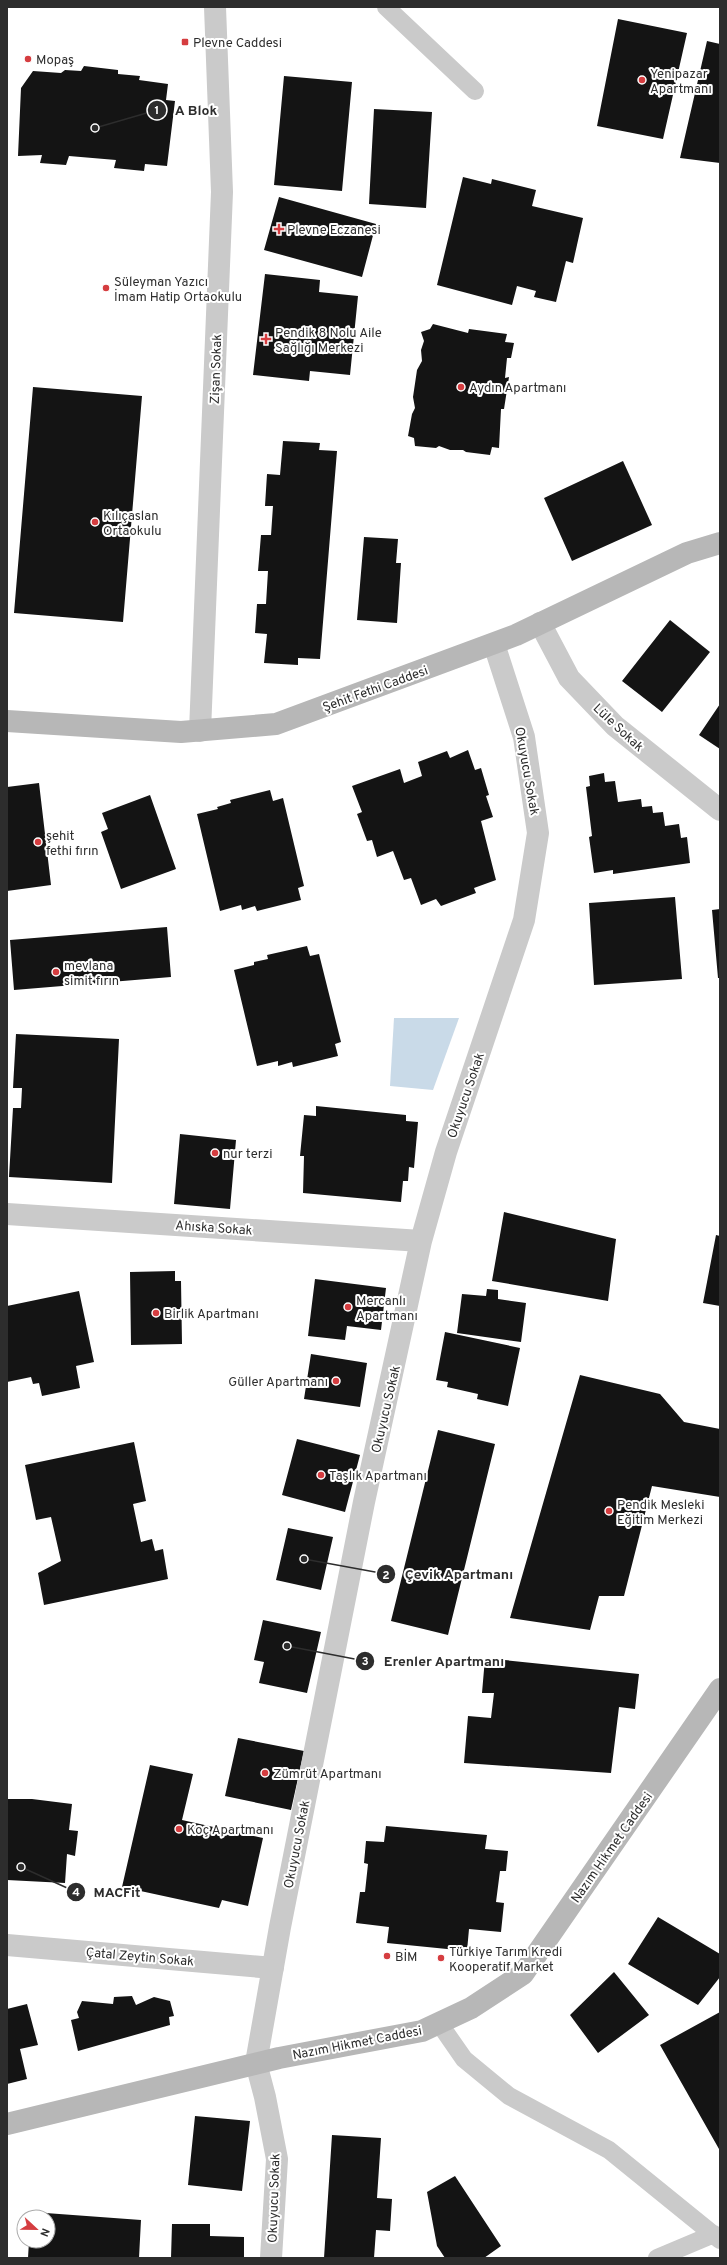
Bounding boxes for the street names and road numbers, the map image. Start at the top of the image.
street label: Zişan Sokak [208,334,226,404]
street label: Şehit Fethi Caddesi [321,663,431,716]
street label: Lüle Sokak [589,701,646,756]
street label: Okuyucu Sokak [510,726,542,817]
street label: Okuyucu Sokak [445,1051,489,1141]
street label: Ahıska Sokak [175,1218,253,1240]
street label: Okuyucu Sokak [369,1364,405,1455]
street label: Nazım Hikmet Caddesi [568,1790,657,1907]
street label: Okuyucu Sokak [282,1799,314,1890]
street label: Çatal Zeytin Sokak [85,1945,195,1971]
street label: Nazım Hikmet Caddesi [291,2024,423,2064]
street label: Okuyucu Sokak [265,2153,285,2243]

